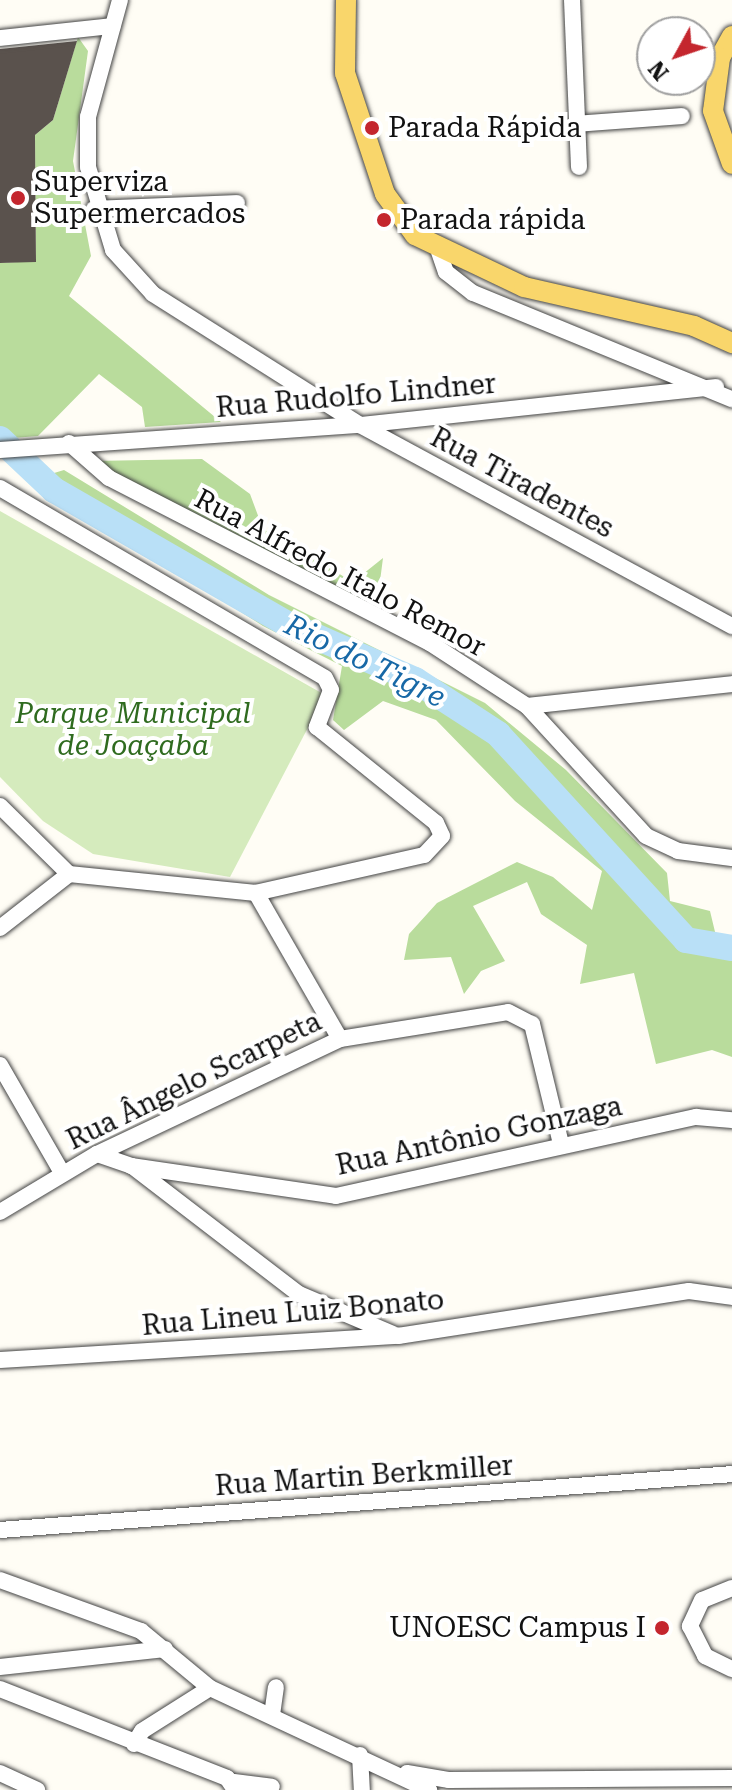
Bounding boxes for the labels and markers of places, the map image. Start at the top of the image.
place label: Parada Rápida [388,111,581,145]
marker: Parada Rápida [363,119,381,137]
place label: Superviza Supermercados [34,165,245,231]
marker: Superviza Supermercados [9,189,27,207]
place label: Parada rápida [400,203,586,237]
marker: Parada rápida [375,211,393,229]
place label: UNOESC Campus I [389,1611,646,1645]
marker: UNOESC Campus I [653,1619,671,1637]

